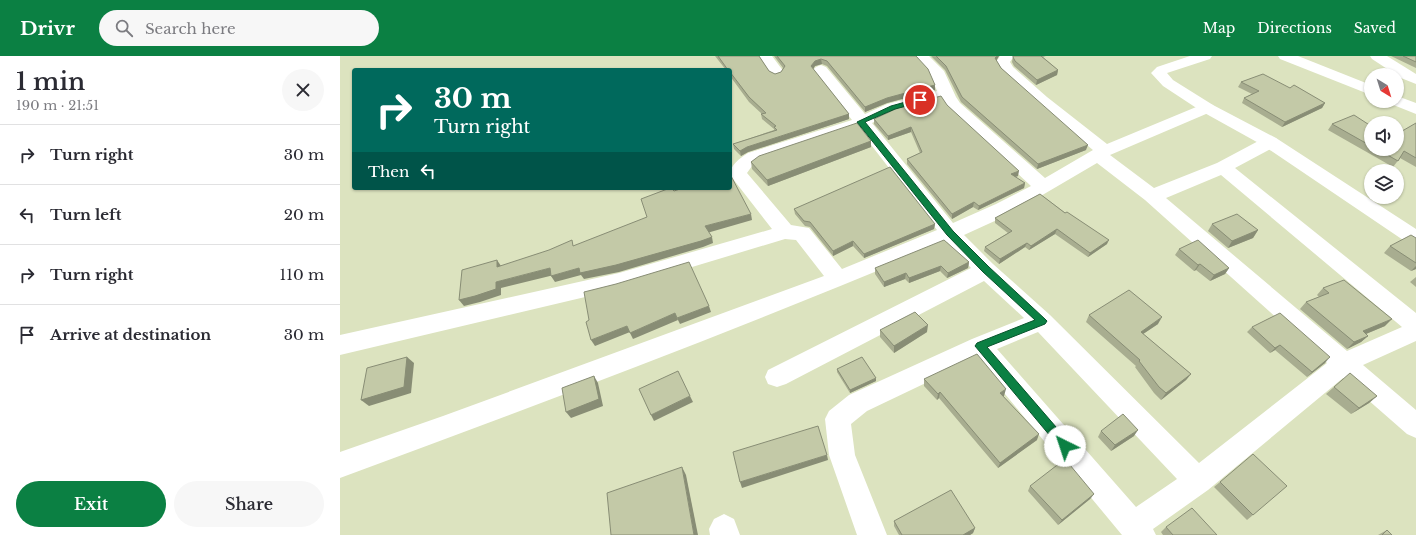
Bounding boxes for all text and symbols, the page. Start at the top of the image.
search box [99,10,379,46]
text: Drivr [20,17,75,40]
icon: search [113,17,135,39]
text: Search here [145,19,236,38]
text: Map [1203,19,1235,37]
text: Directions [1257,19,1332,37]
text: Saved [1354,19,1396,37]
text: 1 min [16,67,85,96]
north arrow [1364,68,1404,108]
map controls [1364,68,1404,204]
button: close [282,69,324,111]
text: 30 m [434,81,511,116]
pin [903,83,937,117]
icon: right [368,84,420,136]
icon: arrive [909,89,931,111]
text: 190 m · 21:51 [16,97,99,114]
text: Turn right [434,116,530,138]
button: sound [1364,116,1404,156]
icon: right [16,144,38,166]
text: Turn right [50,145,133,164]
text: 30 m [284,145,324,164]
icon: left [417,160,439,182]
text: Then [368,162,409,181]
button: layers [1364,164,1404,204]
icon: left [16,204,38,226]
text: Turn left [50,205,121,224]
text: 20 m [284,205,324,224]
icon: right [16,264,38,286]
text: Turn right [50,265,133,284]
text: 110 m [280,265,324,284]
icon: arrive [16,324,38,346]
text: Arrive at destination [50,325,211,344]
text: 30 m [284,325,324,344]
position arrow [1044,425,1086,467]
button: Exit [16,481,166,527]
button: Share [174,481,324,527]

